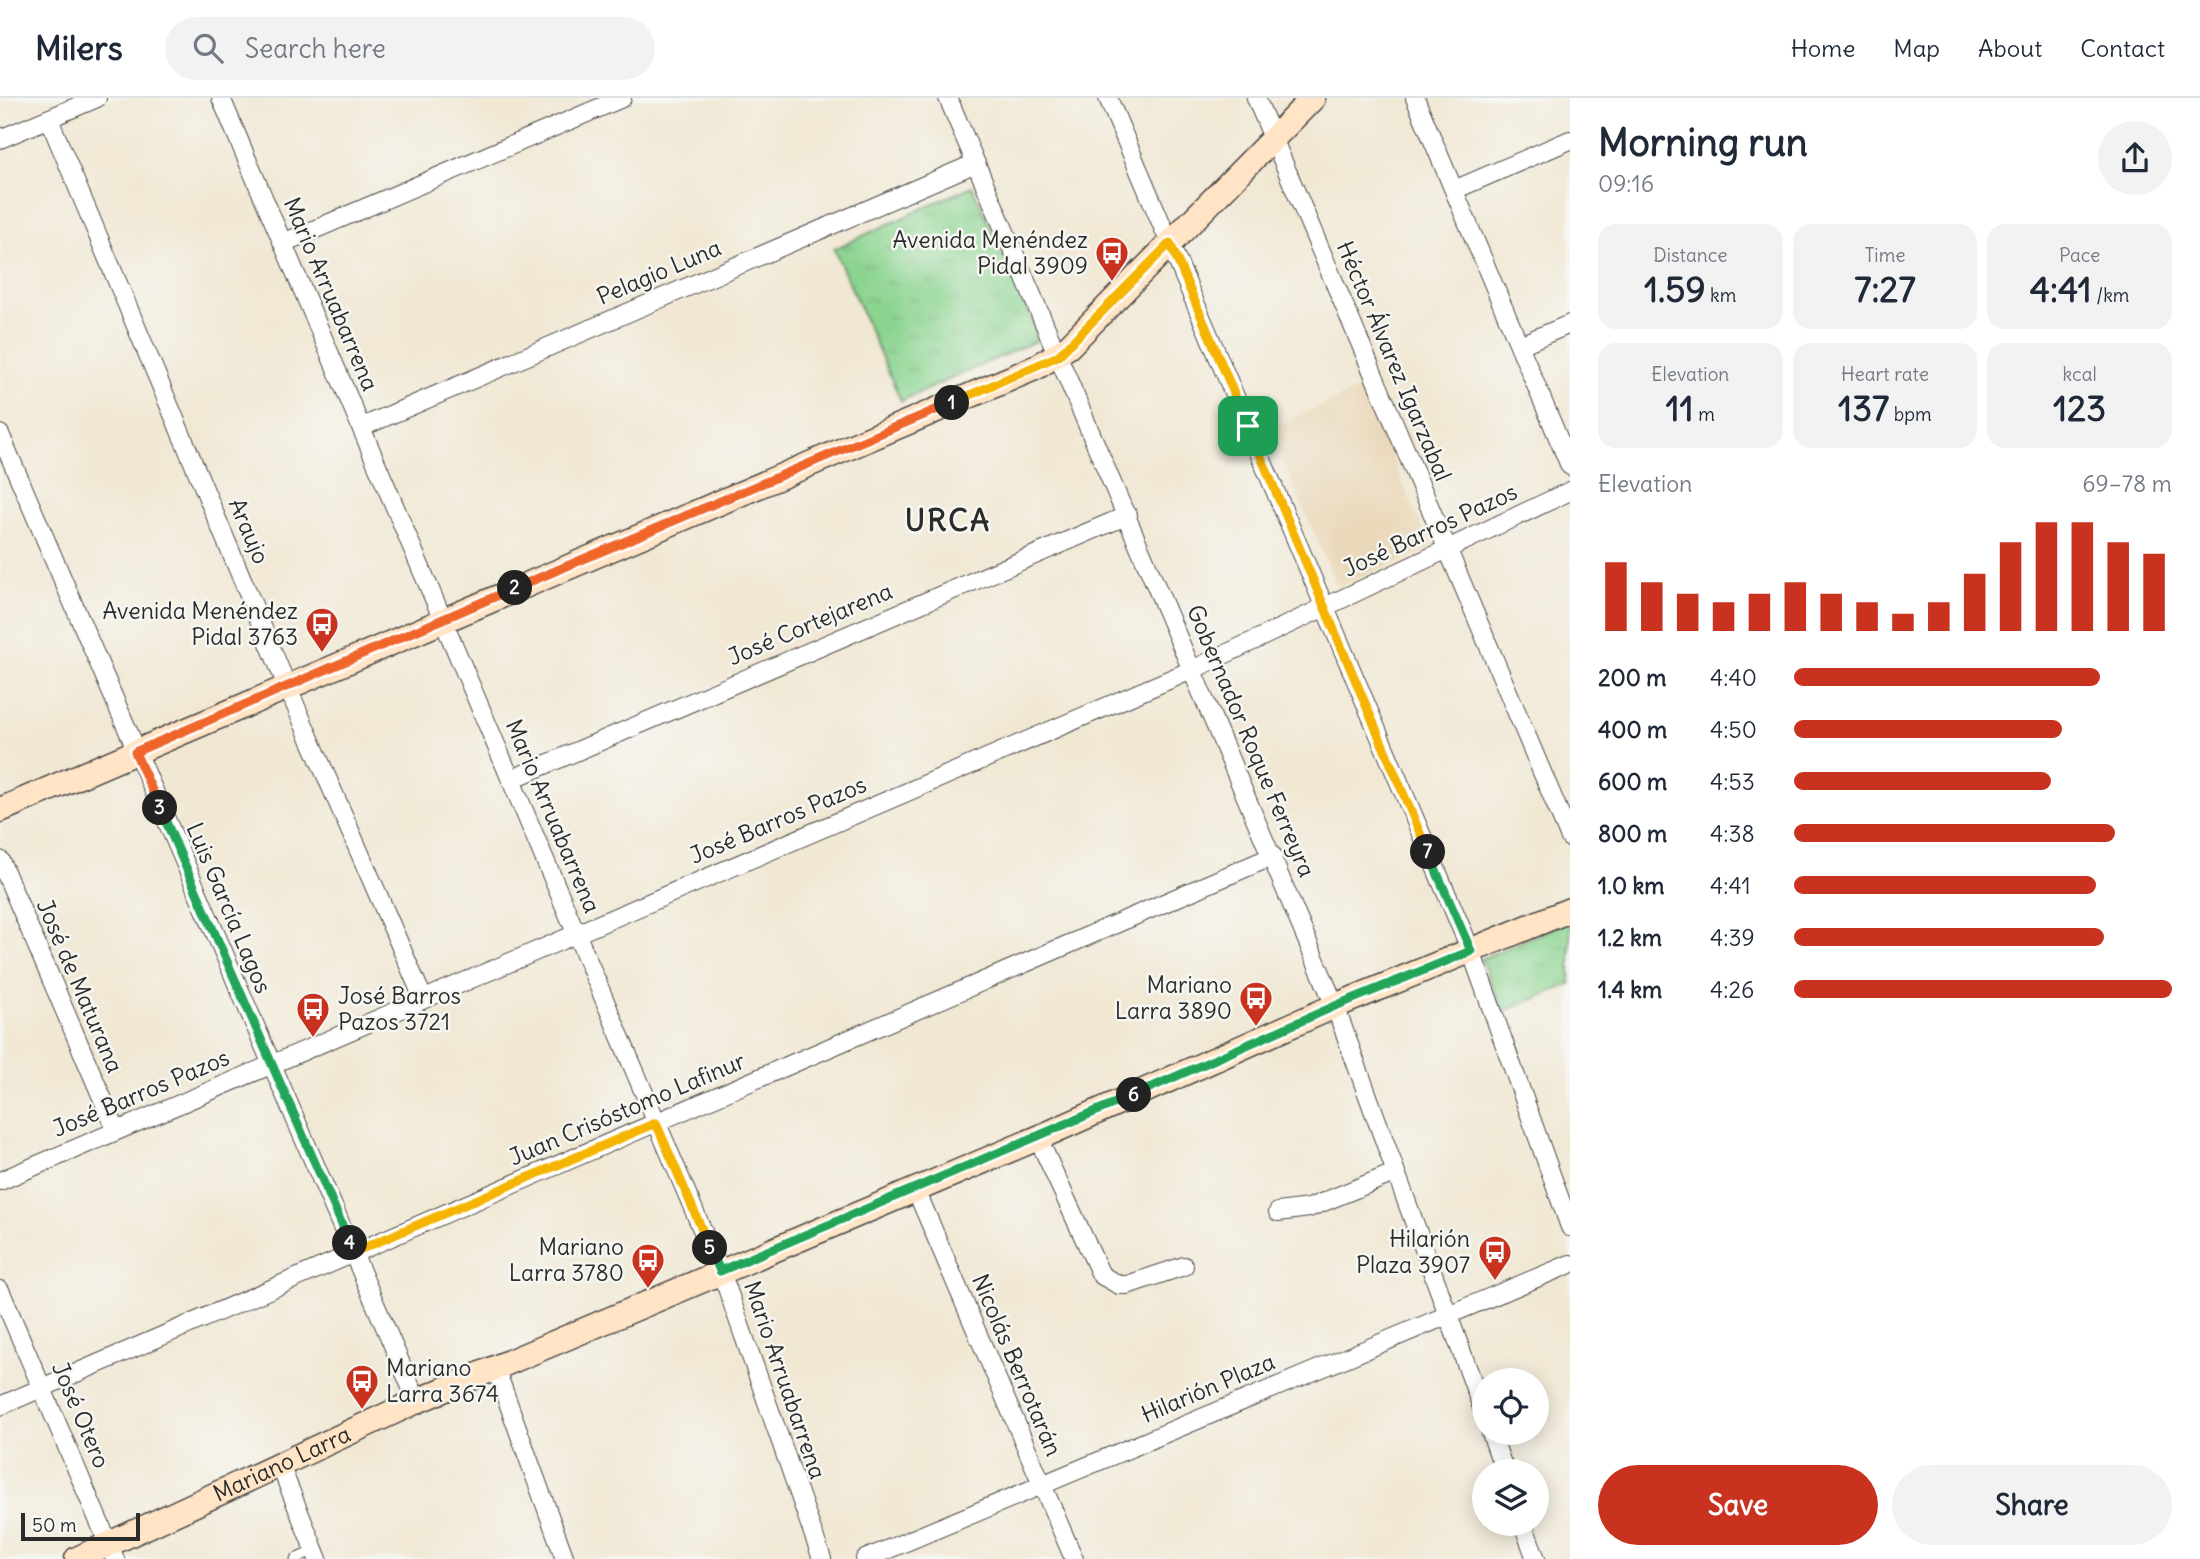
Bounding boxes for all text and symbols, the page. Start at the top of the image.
search box [165,17,655,80]
text: Milers [35,27,123,69]
icon: search [189,29,227,67]
text: Search here [245,32,386,65]
text: Home [1791,33,1855,63]
text: Map [1893,33,1940,63]
text: About [1978,33,2042,63]
text: Contact [2080,33,2165,63]
text: Morning run [1598,119,1808,166]
button: share [2098,121,2172,195]
text: 09:16 [1598,169,1654,198]
street label: Mario Arruabarrena [278,193,385,395]
place label: Avenida Menéndez Pidal 3909 [892,225,1088,280]
street label: Pelagio Luna [592,232,725,311]
bus stop icon: Avenida Menéndez Pidal 3909 [1093,234,1131,283]
street label: Héctor Álvarez Igarzabal [1331,237,1458,485]
text: Distance [1653,243,1727,267]
text: Time [1864,243,1906,267]
text: Pace [2059,243,2100,267]
text: 1.59 [1644,267,1706,311]
text: 7:27 [1854,267,1916,311]
text: 4:41 [2030,267,2092,311]
text: km [1706,283,1736,307]
text: /km [2092,283,2130,307]
text: Elevation [1651,362,1729,386]
text: Heart rate [1841,362,1929,386]
text: kcal [2063,362,2097,386]
pin: 1 [934,386,970,420]
text: 11 [1666,386,1694,430]
text: 137 [1838,386,1889,430]
text: 123 [2053,386,2106,430]
text: 1 [948,390,955,414]
pin [1218,396,1278,456]
text: m [1694,402,1715,426]
text: bpm [1889,402,1932,426]
icon: arrive [1229,407,1267,445]
text: Elevation [1598,469,1692,498]
text: 69–78 m [2082,469,2172,498]
street label: José Barros Pazos [1338,476,1522,583]
street label: Araujo [223,494,276,568]
district label: URCA [905,501,991,539]
pin: 2 [498,570,532,606]
text: 2 [509,575,520,599]
street label: José Cortejarena [723,576,896,671]
place label: Avenida Menéndez Pidal 3763 [102,596,298,651]
street label: Gobernador Roque Ferreyra [1181,600,1322,881]
bus stop icon: Avenida Menéndez Pidal 3763 [303,605,341,654]
text: 200 m [1598,663,1667,692]
text: 4:40 [1710,663,1757,692]
street label: Mario Arruabarrena [500,715,607,917]
text: 400 m [1598,715,1667,744]
text: 4:50 [1710,715,1757,744]
text: 600 m [1598,767,1667,796]
text: 4:53 [1710,767,1755,796]
street label: José Barros Pazos [685,769,871,870]
pin: 3 [142,790,178,826]
text: 3 [154,795,165,819]
street label: Luis García Lagos [180,818,279,998]
text: 800 m [1598,819,1667,848]
text: 4:38 [1710,819,1755,848]
pin: 7 [1410,834,1446,870]
text: 7 [1423,839,1432,863]
text: 1.0 km [1598,871,1664,900]
text: 4:41 [1710,871,1751,900]
street label: José de Maturana [31,895,130,1077]
text: 1.2 km [1598,923,1662,952]
text: 4:39 [1710,923,1755,952]
place label: Mariano Larra 3890 [1115,970,1232,1025]
text: 1.4 km [1598,975,1662,1004]
text: 4:26 [1710,975,1754,1004]
bus stop icon: Mariano Larra 3890 [1237,979,1275,1028]
place label: José Barros Pazos 3721 [338,981,461,1036]
bus stop icon: José Barros Pazos 3721 [294,990,332,1039]
street label: José Barros Pazos [48,1042,234,1143]
street label: Juan Crisóstomo Lafinur [504,1045,750,1171]
pin: 6 [1116,1077,1152,1112]
text: 6 [1128,1082,1139,1106]
place label: Hilarión Plaza 3907 [1356,1224,1470,1279]
pin: 4 [332,1226,368,1260]
text: 4 [344,1230,355,1254]
pin: 5 [692,1230,728,1266]
place label: Mariano Larra 3780 [509,1232,624,1287]
bus stop icon: Hilarión Plaza 3907 [1476,1233,1514,1282]
text: 5 [704,1235,715,1259]
bus stop icon: Mariano Larra 3780 [629,1241,667,1290]
street label: Nicolás Berrotarán [966,1269,1069,1460]
street label: Mario Arruabarrena [738,1277,833,1483]
street label: Hilarión Plaza [1137,1346,1279,1429]
place label: Mariano Larra 3674 [386,1353,499,1408]
street label: José Otero [46,1357,117,1472]
bus stop icon: Mariano Larra 3674 [343,1362,381,1411]
map controls [1472,1368,1549,1536]
button: locate [1472,1368,1549,1445]
street label: Mariano Larra [208,1419,355,1508]
button: layers [1472,1459,1549,1536]
button: Save [1598,1465,1878,1545]
button: Share [1892,1465,2172,1545]
scale bar [21,1510,140,1542]
text: 50 m [32,1513,77,1537]

